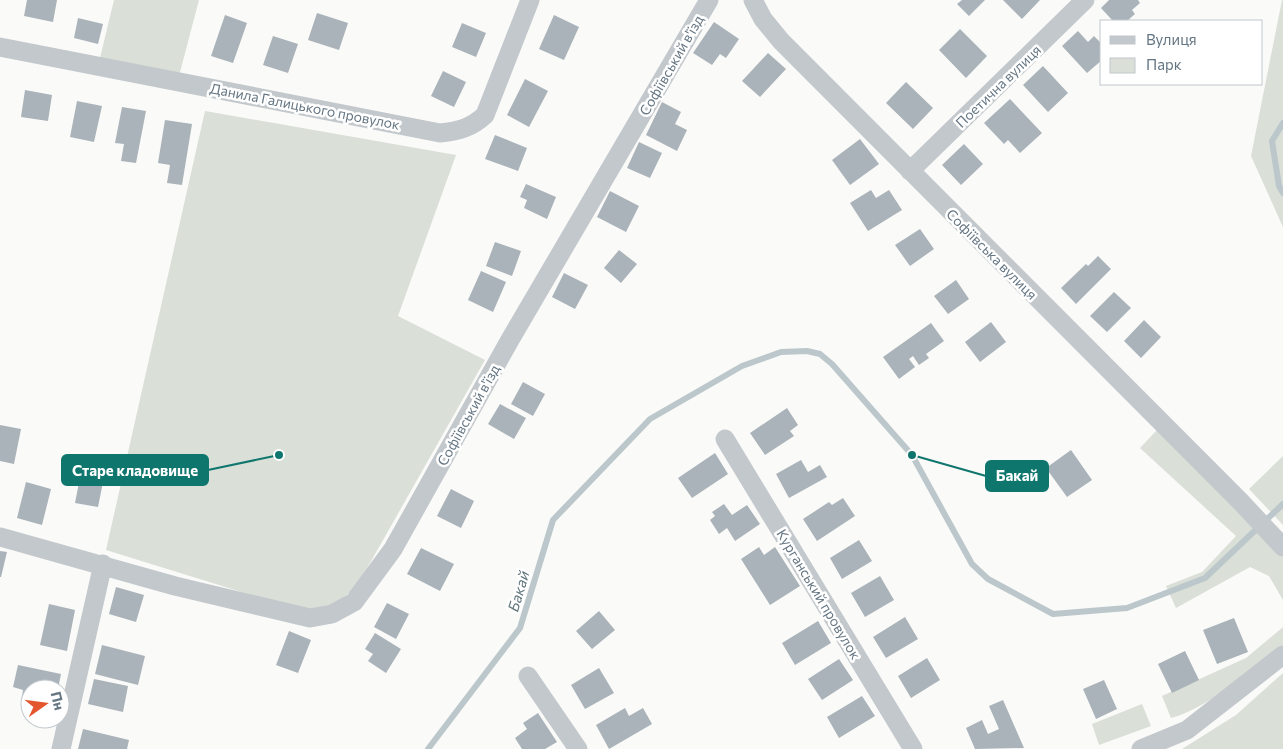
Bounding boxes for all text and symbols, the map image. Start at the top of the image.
street label: Софіївський в'їзд [635,12,707,118]
legend [1100,20,1263,85]
text: Вулиця [1146,30,1197,48]
street label: Поетична вулиця [952,41,1044,131]
text: Парк [1146,55,1182,73]
street label: Данила Галицького провулок [209,79,402,133]
street label: Софіївська вулиця [943,205,1041,303]
street label: Софіївський в'їзд [433,361,503,469]
callout: Старе кладовище [62,455,208,485]
text: Старе кладовище [72,461,198,479]
callout: Бакай [986,461,1048,491]
text: Бакай [996,466,1038,484]
street label: Курганський провулок [773,526,865,663]
water label: Бакай [503,568,533,614]
north arrow [20,679,70,729]
text: Пн [48,690,69,712]

